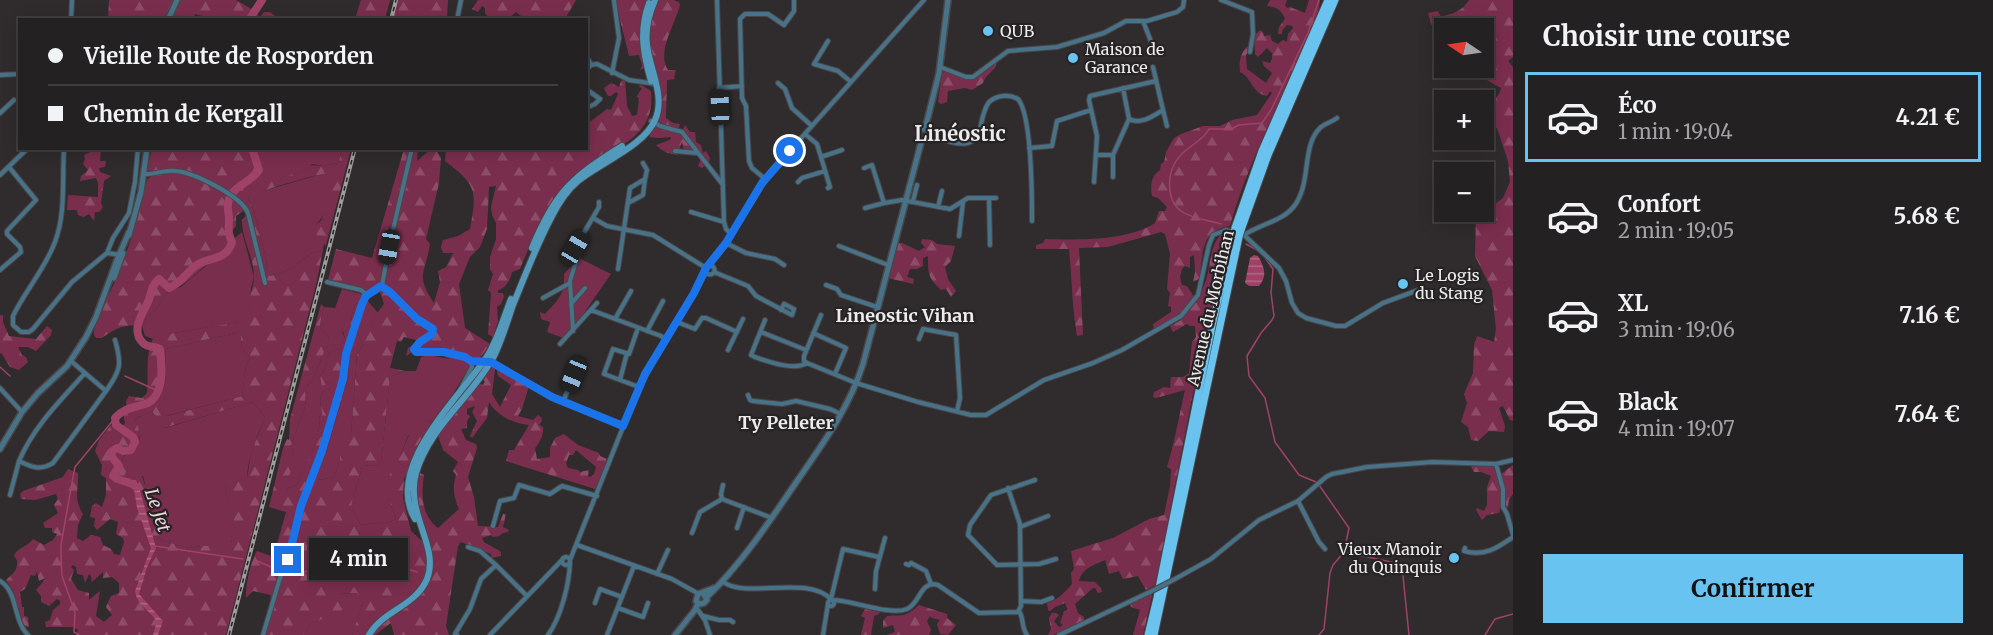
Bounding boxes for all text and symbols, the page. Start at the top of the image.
north arrow [1434,18,1494,78]
map controls [1434,18,1494,222]
text: Choisir une course [1543,19,1790,53]
place label: QUB [1000,21,1034,41]
marker: QUB [981,24,995,38]
place label: Maison de Garance [1085,39,1164,77]
text: Vieille Route de Rosporden [84,42,374,70]
marker: Maison de Garance [1066,51,1080,65]
car [710,89,730,125]
button: + [1434,90,1494,150]
icon: car [1546,90,1600,144]
text: Éco [1618,91,1657,119]
text: Chemin de Kergall [84,100,284,128]
text: 4.21 € [1895,103,1960,131]
text: 1 min · 19:04 [1618,119,1733,144]
district label: Linéostic [914,121,1006,146]
route start [776,137,803,164]
button: − [1434,162,1494,222]
icon: car [1546,189,1600,243]
text: Confort [1618,190,1701,218]
text: 5.68 € [1893,202,1960,230]
text: 2 min · 19:05 [1618,218,1735,243]
car [377,228,401,266]
car [558,228,592,268]
street label: Avenue du Morbihan [1182,228,1238,389]
place label: Le Logis du Stang [1415,265,1483,303]
marker: Le Logis du Stang [1396,277,1410,291]
icon: car [1546,288,1600,342]
text: XL [1618,289,1648,317]
text: 7.16 € [1899,301,1960,329]
district label: Lineostic Vihan [836,304,975,327]
text: 3 min · 19:06 [1618,317,1735,342]
car [559,355,589,395]
icon: car [1546,387,1600,441]
text: Black [1618,388,1678,416]
text: 7.64 € [1894,400,1960,428]
district label: Ty Pelleter [738,411,834,434]
text: 4 min · 19:07 [1618,416,1735,441]
water label: Le Jet [140,485,176,536]
callout: 4 min [309,539,408,581]
place label: Vieux Manoir du Quinquis [1337,539,1442,577]
route end [274,546,301,573]
text: 4 min [330,546,387,571]
marker: Vieux Manoir du Quinquis [1447,551,1461,565]
button: Confirmer [1543,554,1963,623]

